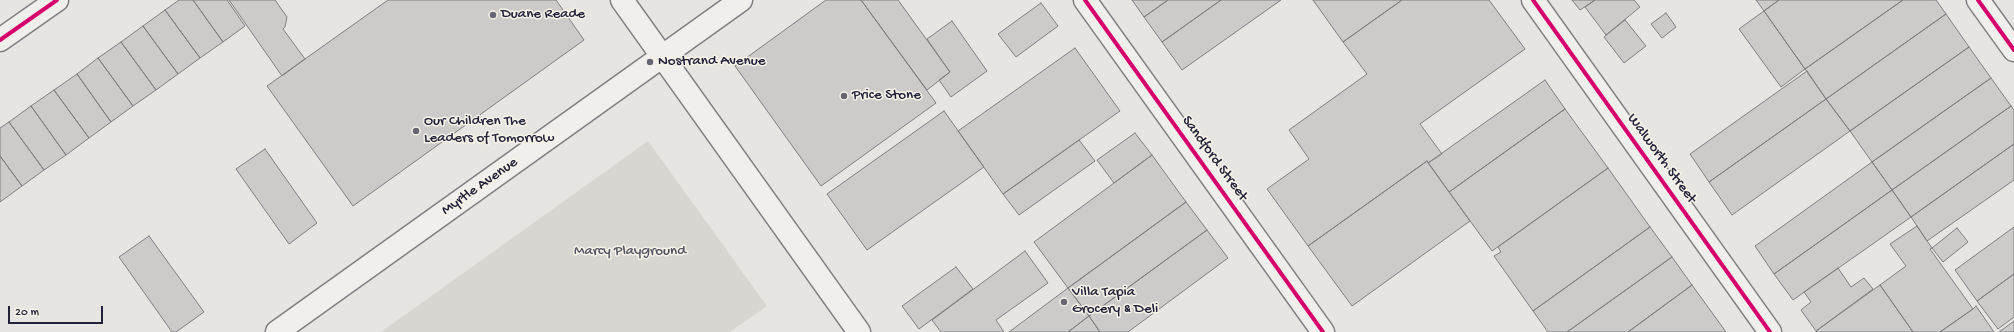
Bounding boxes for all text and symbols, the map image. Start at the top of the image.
place label: Duane Reade [501,6,585,24]
marker: Duane Reade [488,10,498,20]
place label: Nostrand Avenue [658,53,765,71]
marker: Nostrand Avenue [645,57,655,67]
place label: Price Stone [852,87,921,105]
marker: Price Stone [839,91,849,101]
street label: Walworth Street [1622,110,1700,208]
place label: Our Children The Leaders of Tomorrow [424,113,554,148]
street label: Sandford Street [1177,113,1251,205]
marker: Our Children The Leaders of Tomorrow [411,126,421,136]
street label: Myrtle Avenue [438,154,522,220]
park label: Marcy Playground [574,243,686,261]
place label: Villa Tapia Grocery & Deli [1072,284,1158,319]
marker: Villa Tapia Grocery & Deli [1059,297,1069,307]
scale bar [10,298,105,324]
text: 20 m [15,306,39,320]

